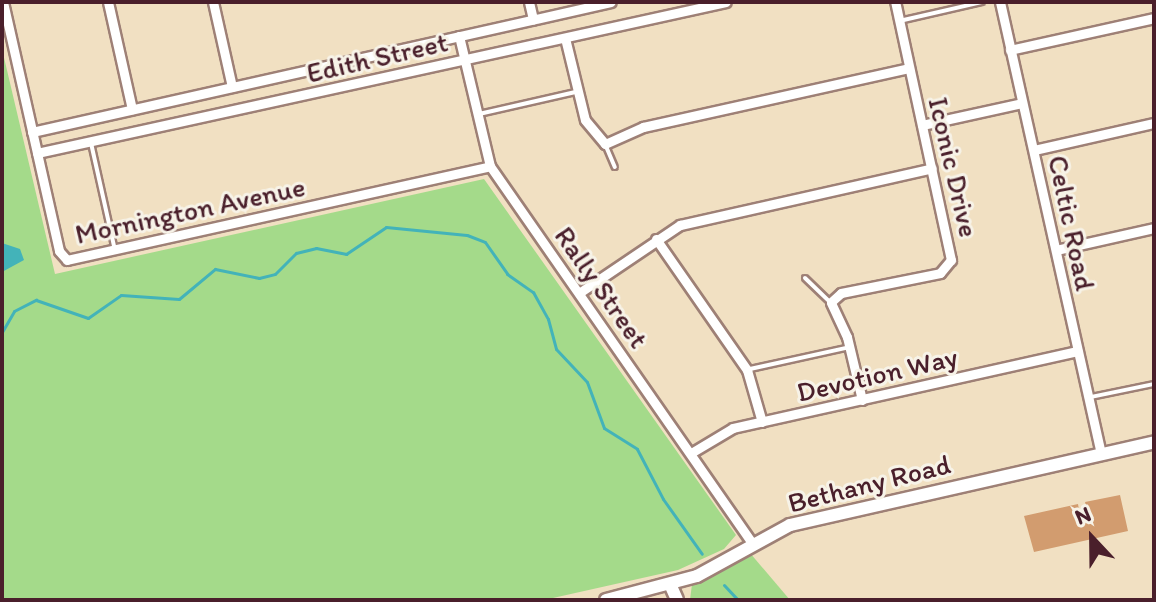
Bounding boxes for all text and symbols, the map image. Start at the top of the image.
street label: Edith Street [303,24,451,90]
street label: Iconic Drive [922,94,986,240]
street label: Celtic Road [1041,153,1103,293]
street label: Mornington Avenue [72,169,308,251]
street label: Rally Street [548,220,656,354]
street label: Devotion Way [794,339,960,409]
street label: Bethany Road [785,447,953,519]
north arrow [1052,498,1132,578]
text: N [1071,500,1095,531]

